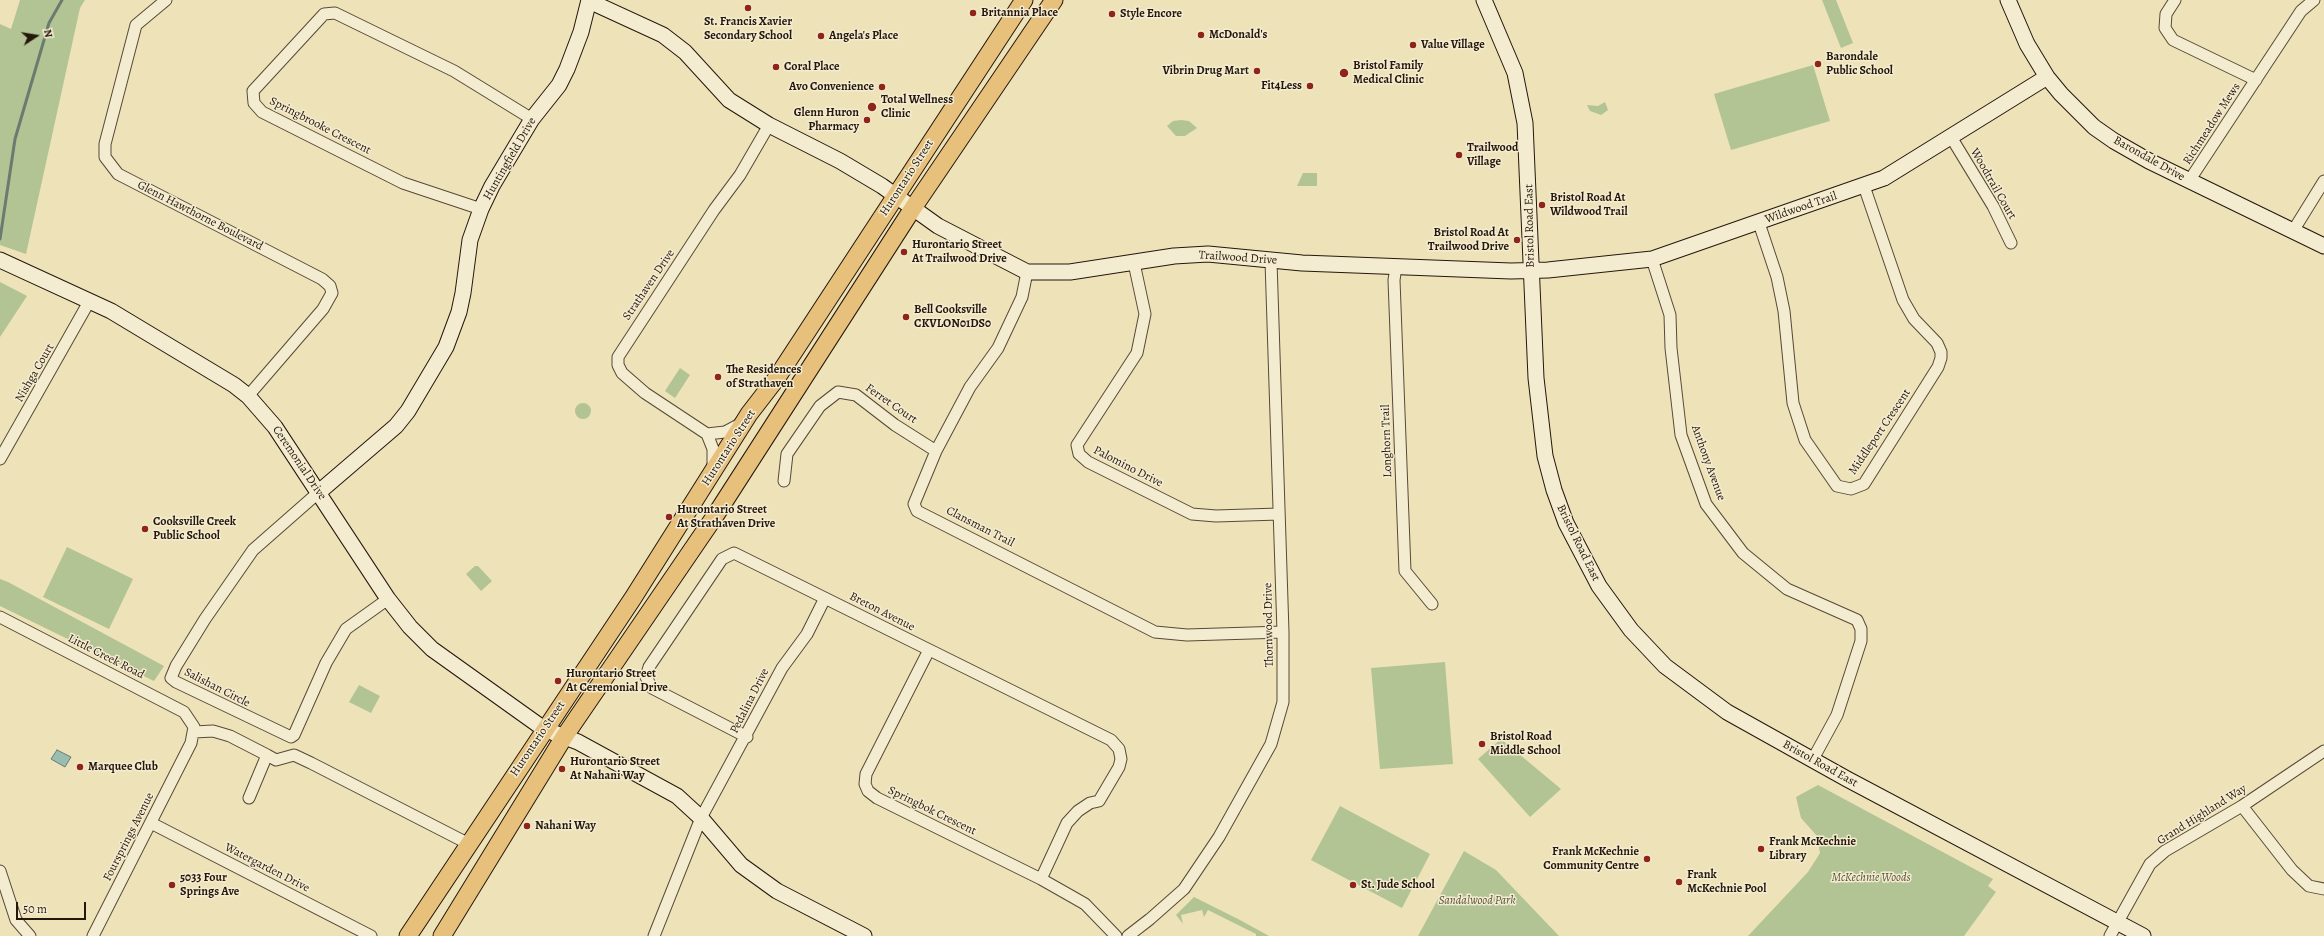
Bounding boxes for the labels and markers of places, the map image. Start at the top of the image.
marker: St. Francis Xavier Secondary School [743,3,753,13]
place label: Britannia Place [981,6,1058,20]
place label: Style Encore [1120,7,1182,21]
marker: Britannia Place [968,8,978,18]
marker: Style Encore [1107,9,1117,19]
place label: St. Francis Xavier Secondary School [704,15,792,43]
place label: McDonald's [1209,28,1267,42]
place label: Angela's Place [829,29,898,43]
marker: McDonald's [1196,30,1206,40]
marker: Angela's Place [816,31,826,41]
place label: Value Village [1421,38,1485,52]
marker: Value Village [1408,40,1418,50]
place label: Barondale Public School [1826,50,1893,78]
place label: Bristol Family Medical Clinic [1353,59,1424,87]
marker: Barondale Public School [1813,59,1823,69]
place label: Coral Place [784,60,840,74]
marker: Coral Place [771,62,781,72]
place label: Vibrin Drug Mart [1163,64,1249,78]
marker: Vibrin Drug Mart [1252,66,1262,76]
marker: Bristol Family Medical Clinic [1338,67,1350,79]
place label: Fit4Less [1261,79,1302,93]
place label: Avo Convenience [789,80,874,94]
marker: Fit4Less [1305,81,1315,91]
marker: Avo Convenience [877,82,887,92]
place label: Total Wellness Clinic [881,93,953,121]
marker: Total Wellness Clinic [866,101,878,113]
place label: Glenn Huron Pharmacy [794,106,859,134]
marker: Glenn Huron Pharmacy [862,115,872,125]
place label: Trailwood Village [1467,141,1518,169]
marker: Trailwood Village [1454,150,1464,160]
place label: Bristol Road At Wildwood Trail [1550,191,1628,219]
marker: Bristol Road At Wildwood Trail [1537,200,1547,210]
place label: Bristol Road At Trailwood Drive [1428,226,1509,254]
marker: Bristol Road At Trailwood Drive [1512,235,1522,245]
place label: Hurontario Street At Trailwood Drive [912,238,1007,266]
marker: Hurontario Street At Trailwood Drive [899,247,909,257]
place label: Bell Cooksville CKVLON01DS0 [914,303,991,331]
marker: Bell Cooksville CKVLON01DS0 [901,312,911,322]
place label: The Residences of Strathaven [726,363,801,391]
marker: The Residences of Strathaven [713,372,723,382]
place label: Hurontario Street At Strathaven Drive [677,503,775,531]
marker: Hurontario Street At Strathaven Drive [664,512,674,522]
place label: Cooksville Creek Public School [153,515,236,543]
marker: Cooksville Creek Public School [140,524,150,534]
place label: Hurontario Street At Ceremonial Drive [566,667,668,695]
marker: Hurontario Street At Ceremonial Drive [553,676,563,686]
place label: Bristol Road Middle School [1490,730,1561,758]
marker: Bristol Road Middle School [1477,739,1487,749]
place label: Hurontario Street At Nahani Way [570,755,660,783]
place label: Marquee Club [88,760,158,774]
marker: Marquee Club [75,762,85,772]
marker: Hurontario Street At Nahani Way [557,764,567,774]
place label: Nahani Way [535,819,596,833]
marker: Nahani Way [522,821,532,831]
place label: Frank McKechnie Library [1769,835,1856,863]
marker: Frank McKechnie Library [1756,844,1766,854]
place label: Frank McKechnie Community Centre [1543,845,1639,873]
marker: Frank McKechnie Community Centre [1642,854,1652,864]
place label: Frank McKechnie Pool [1687,868,1766,896]
place label: 5033 Four Springs Ave [180,871,239,899]
marker: Frank McKechnie Pool [1674,877,1684,887]
place label: St. Jude School [1361,878,1435,892]
marker: 5033 Four Springs Ave [167,880,177,890]
marker: St. Jude School [1348,880,1358,890]

